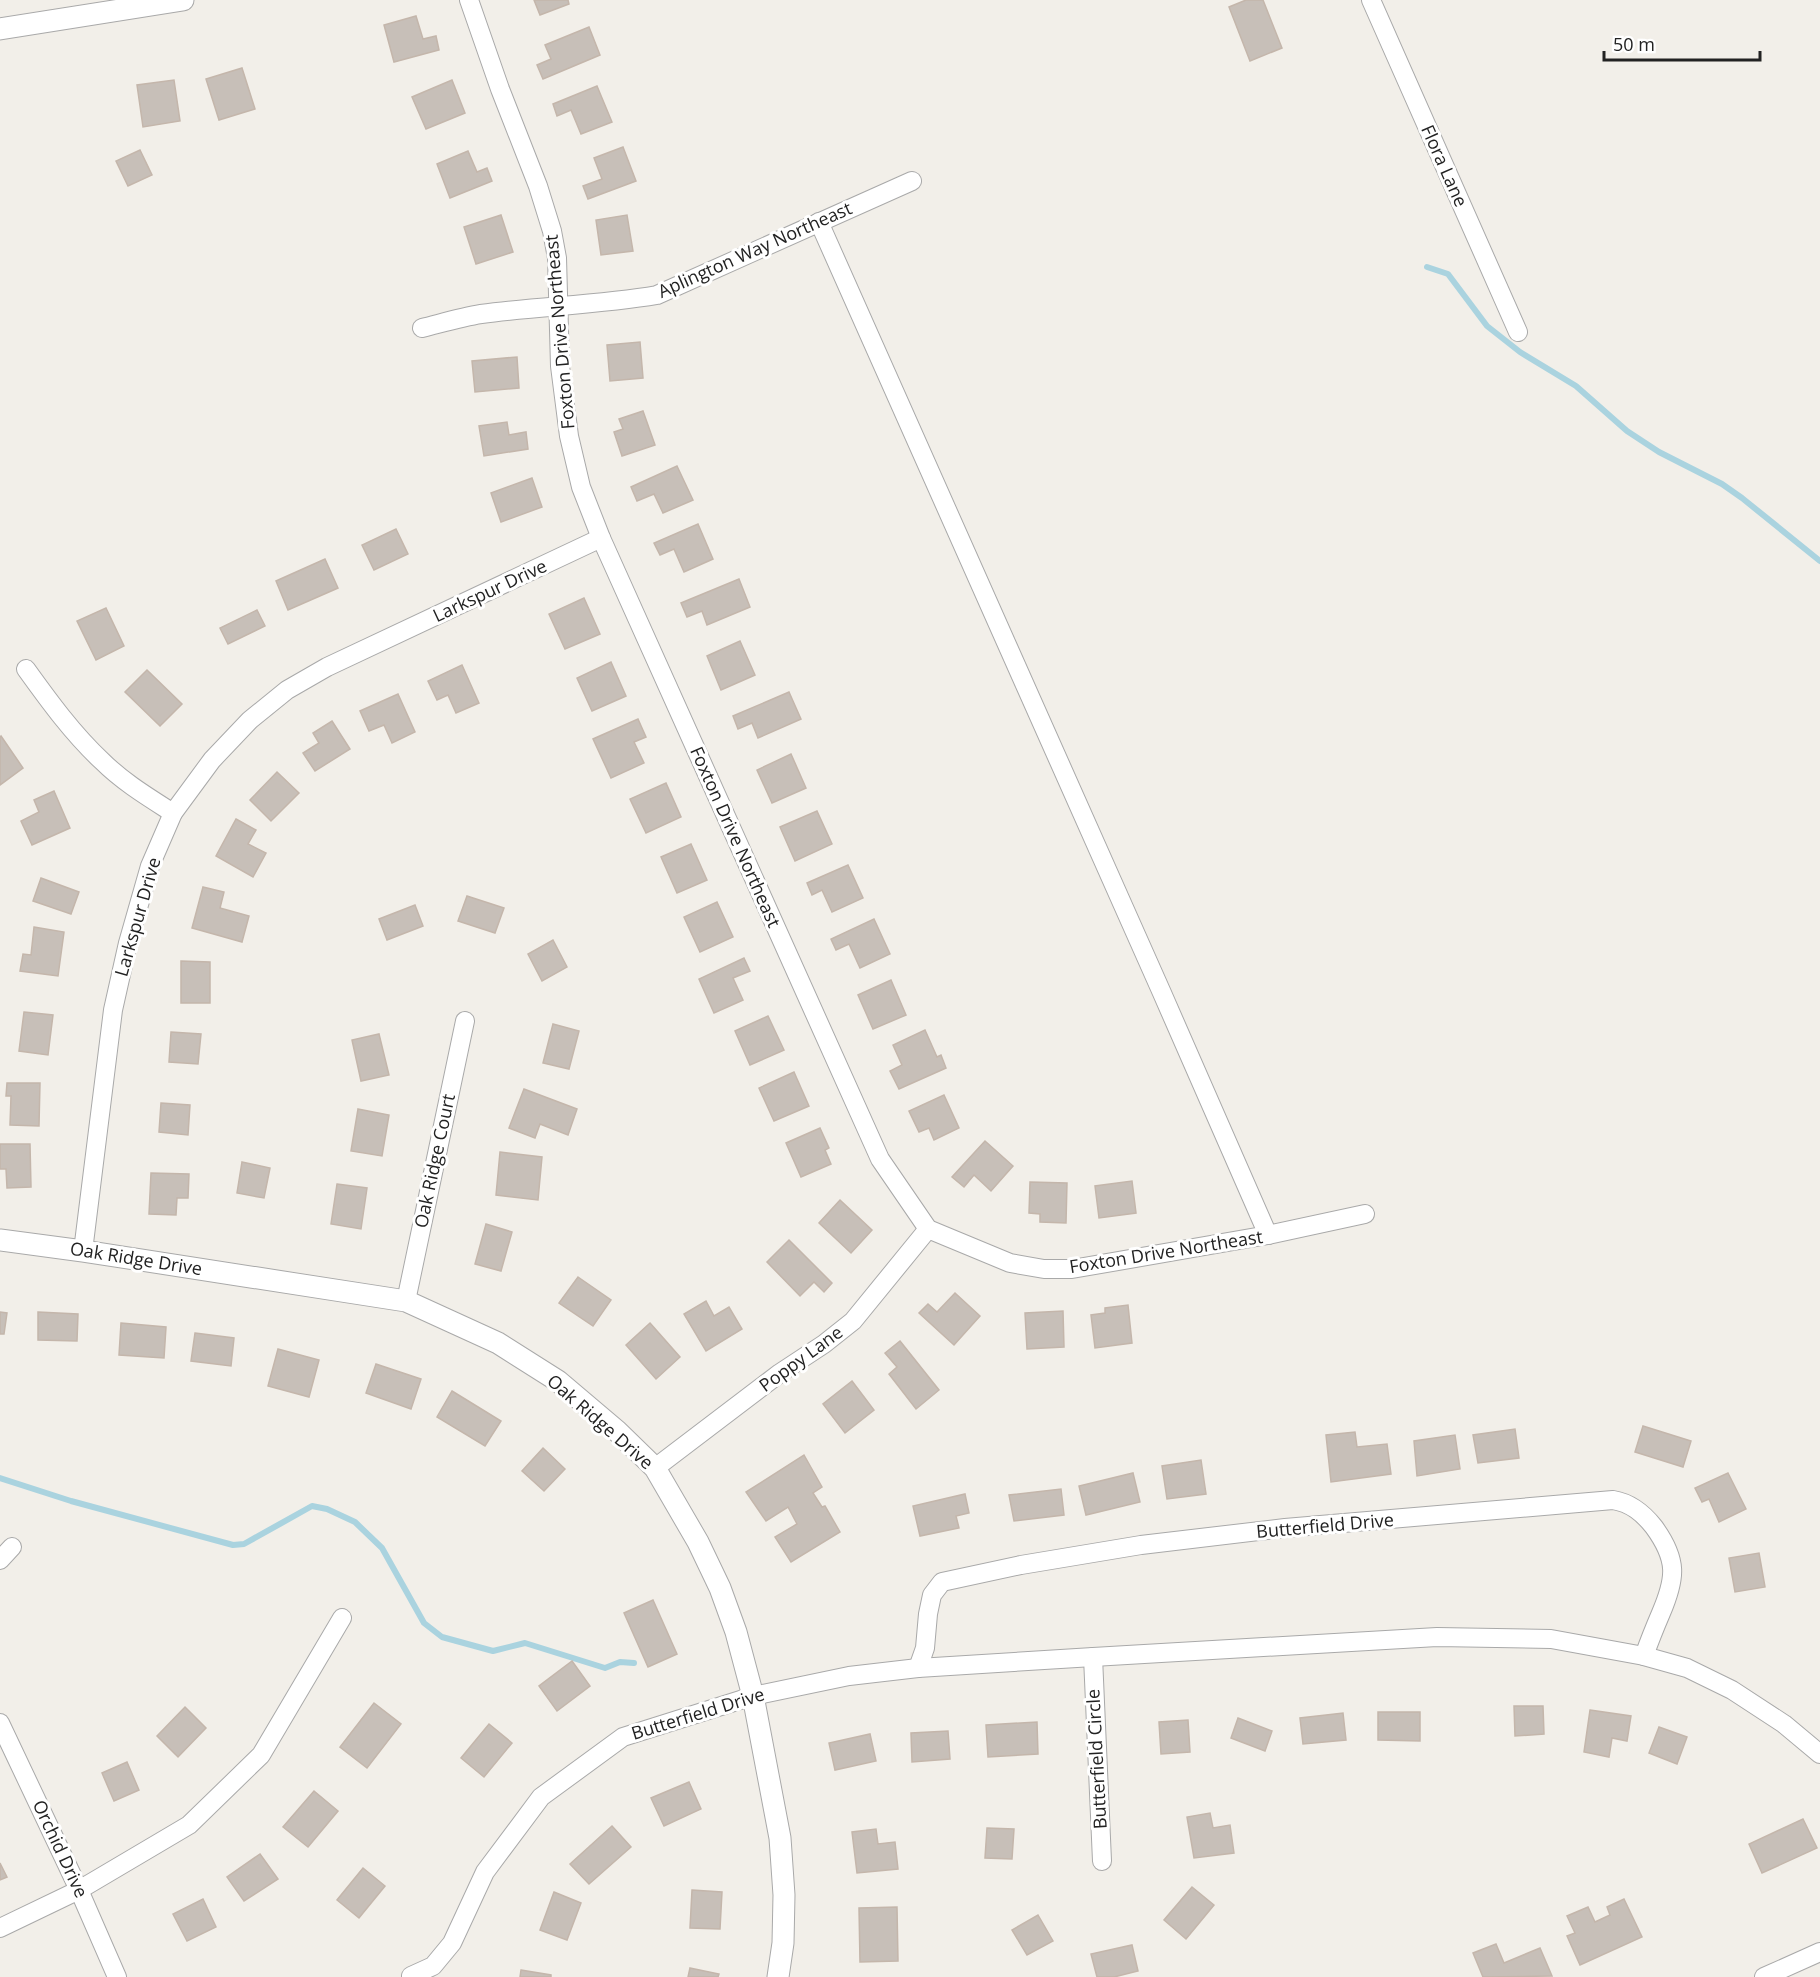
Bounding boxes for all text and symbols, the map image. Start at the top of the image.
scale bar [1604,24,1760,62]
text: 50 m [1613,32,1655,56]
street label: Flora Lane [1416,121,1474,210]
street label: Aplington Way Northeast [654,195,855,303]
street label: Foxton Drive Northeast [539,234,579,431]
street label: Larkspur Drive [429,553,550,627]
street label: Foxton Drive Northeast [685,742,787,931]
street label: Larkspur Drive [109,854,166,979]
street label: Oak Ridge Court [408,1092,460,1230]
street label: Foxton Drive Northeast [1067,1224,1264,1278]
street label: Oak Ridge Drive [68,1236,204,1280]
street label: Poppy Lane [754,1320,847,1397]
street label: Oak Ridge Drive [542,1368,659,1474]
street label: Butterfield Drive [1255,1507,1395,1543]
street label: Butterfield Drive [628,1681,767,1745]
street label: Butterfield Circle [1080,1688,1112,1830]
street label: Orchid Drive [28,1796,94,1901]

